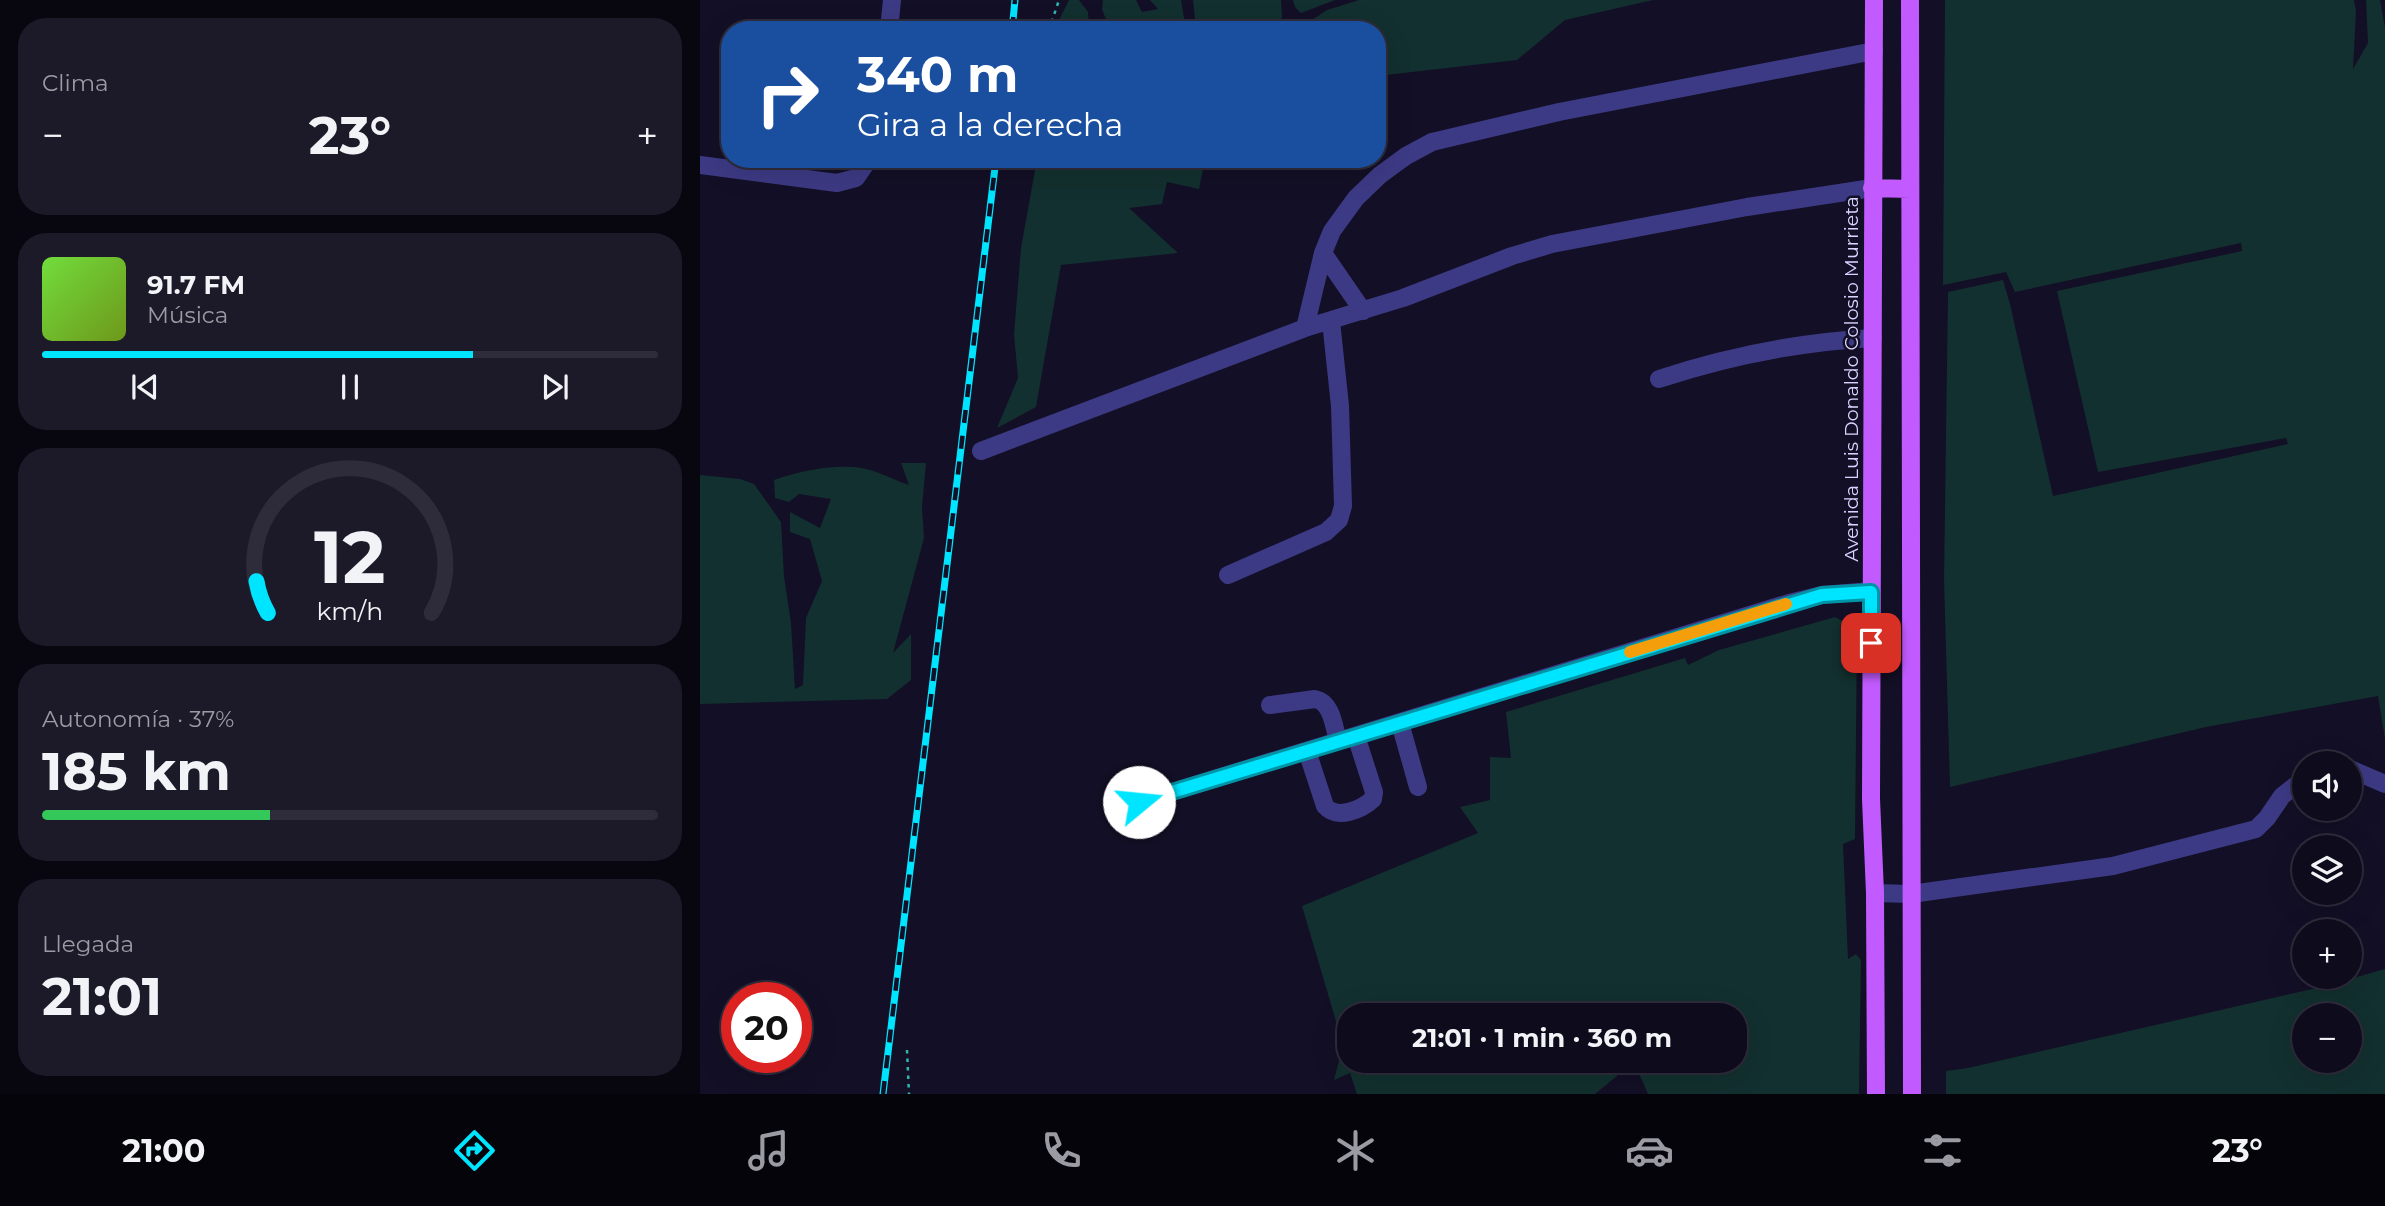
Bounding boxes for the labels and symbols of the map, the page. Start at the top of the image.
street label: Avenida Luis Donaldo Colosio Murrieta [1840,196,1863,562]
pin [1841,613,1901,673]
position arrow [1102,765,1176,839]
speed limit sign: 20 [721,982,812,1073]

